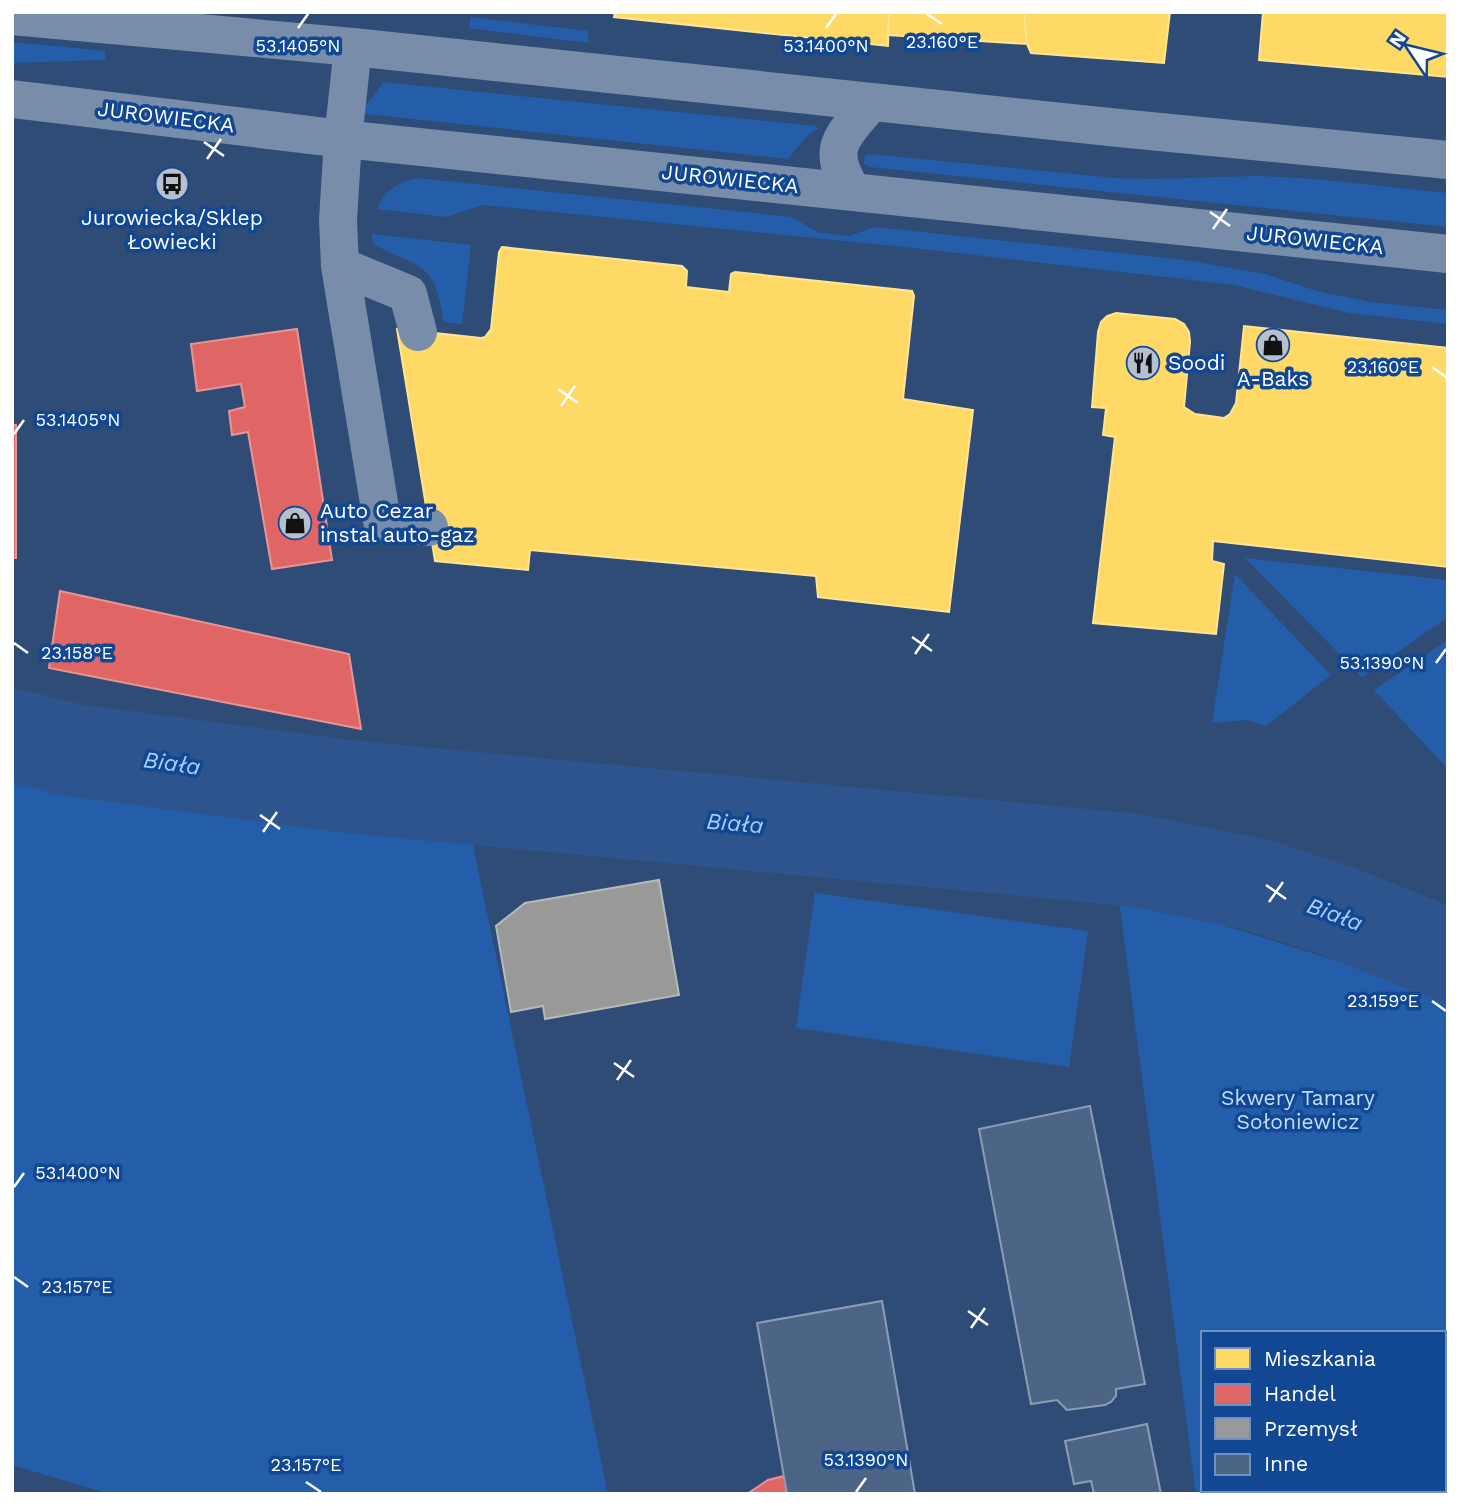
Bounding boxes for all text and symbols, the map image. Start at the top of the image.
north arrow [1376,14,1446,84]
text: N [1384,27,1411,52]
text: 23.160°E [906,31,978,52]
text: 53.1405°N [256,35,340,56]
text: 53.1400°N [783,35,869,56]
street label: JUROWIECKA [96,96,236,137]
street label: JUROWIECKA [660,159,800,198]
bus stop icon: Jurowiecka/Sklep Łowiecki [153,165,191,203]
place label: Jurowiecka/Sklep Łowiecki [81,205,263,254]
street label: JUROWIECKA [1245,220,1385,259]
shop icon: A-Baks [1254,326,1292,364]
restaurant icon: Soodi [1124,344,1162,382]
place label: Soodi [1168,350,1225,375]
text: 23.160°E [1347,356,1419,377]
place label: A-Baks [1237,366,1309,391]
text: 53.1405°N [36,409,120,430]
place label: Auto Cezar instal auto-gaz [320,498,474,547]
shop icon: Auto Cezar instal auto-gaz [276,504,314,542]
text: 23.158°E [41,642,113,663]
text: 53.1390°N [1340,652,1424,673]
water label: Biała [142,746,202,781]
water label: Biała [705,808,765,839]
water label: Biała [1303,892,1366,937]
text: 23.159°E [1347,990,1419,1011]
park label: Skwery Tamary Sołoniewicz [1221,1085,1375,1134]
text: 53.1400°N [35,1162,121,1183]
text: 23.157°E [41,1276,113,1297]
legend [1201,1331,1446,1492]
text: Mieszkania [1264,1346,1376,1371]
text: Handel [1264,1381,1336,1406]
text: Przemysł [1264,1416,1358,1441]
text: 53.1390°N [824,1449,908,1470]
text: Inne [1264,1451,1308,1476]
text: 23.157°E [270,1454,342,1475]

